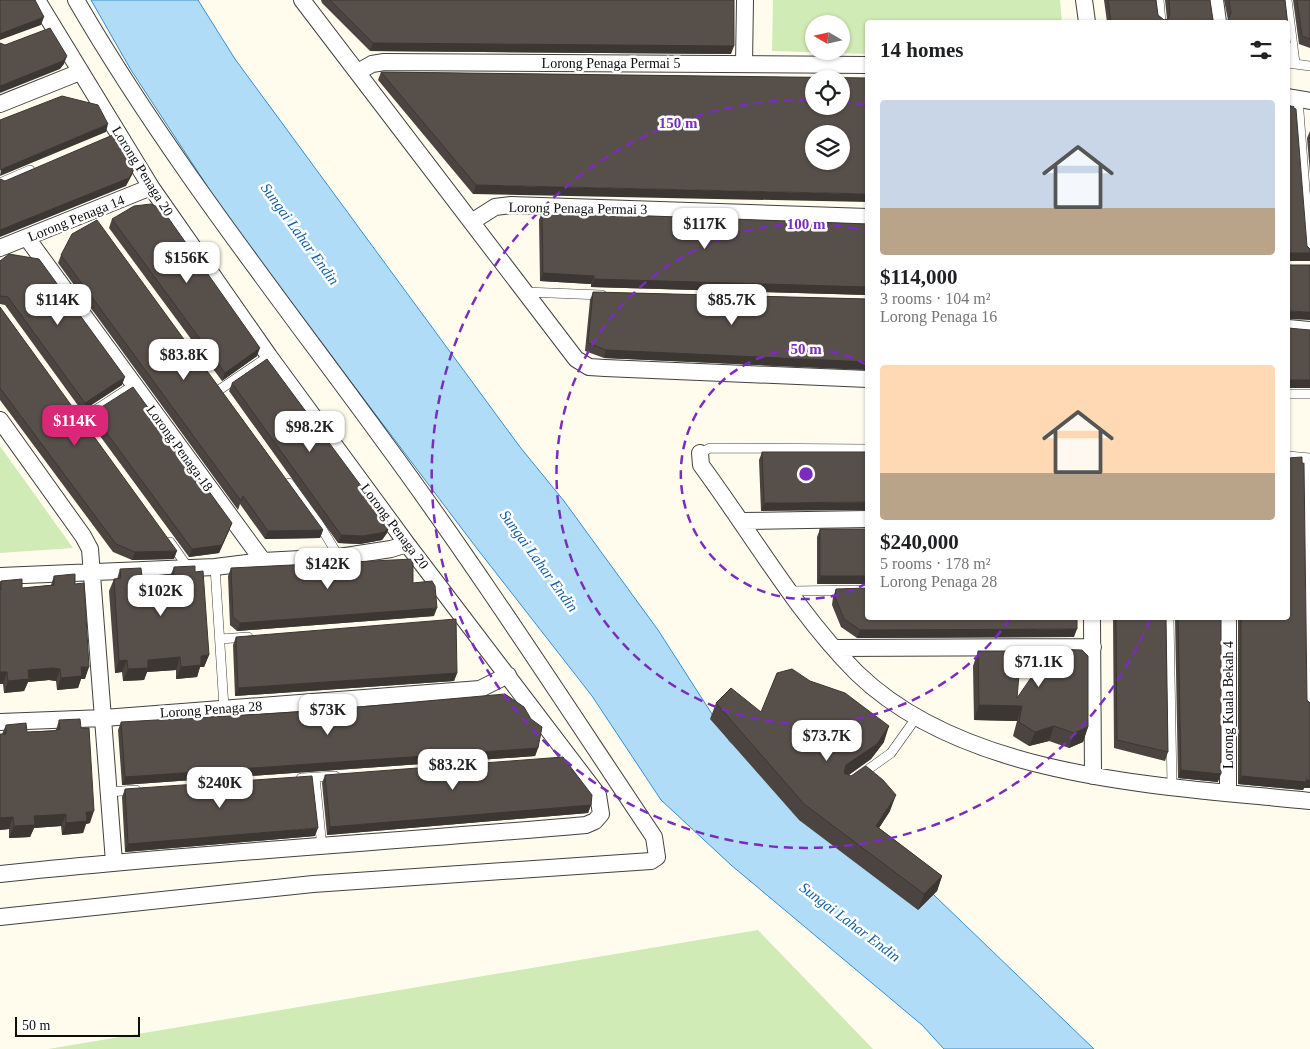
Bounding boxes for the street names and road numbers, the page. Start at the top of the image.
street label: Lorong Penaga Permai 5 [542,56,680,71]
street label: Lorong Penaga 20 [109,124,176,219]
street label: Lorong Penaga 14 [26,192,127,245]
street label: Lorong Penaga Permai 3 [508,200,648,217]
street label: Lorong Penaga 18 [143,402,216,494]
street label: Lorong Penaga 20 [358,481,431,572]
street label: Lorong Kuala Bekah 4 [1221,641,1236,769]
street label: Lorong Penaga 28 [159,698,263,721]

